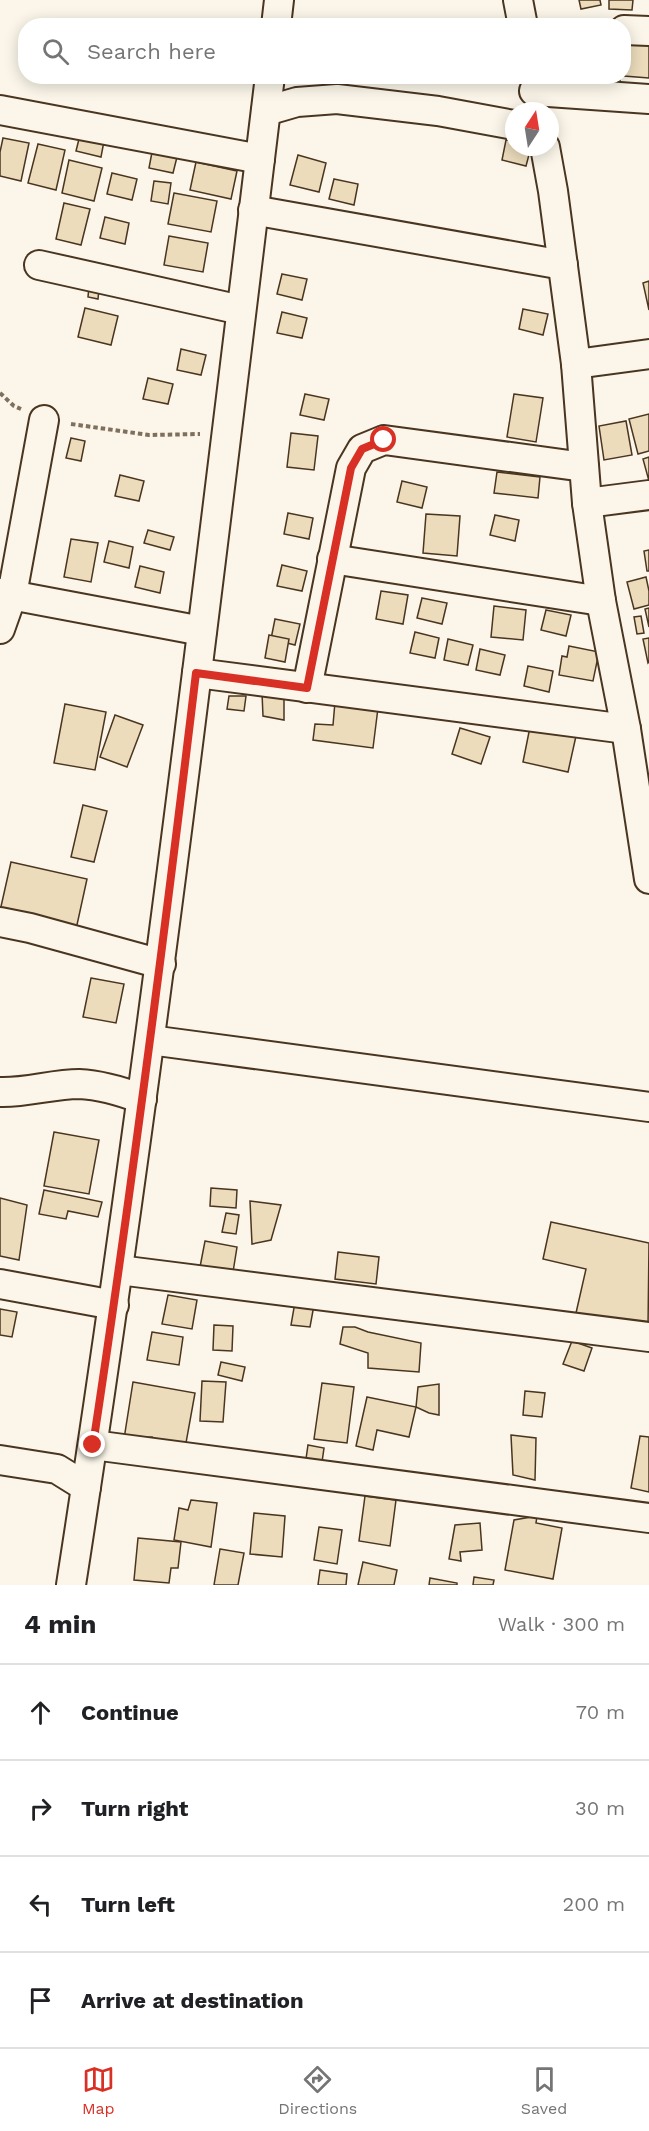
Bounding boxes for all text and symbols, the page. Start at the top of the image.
search box [18,18,631,84]
icon: search [39,35,72,68]
text: Search here [87,39,216,64]
north arrow [505,102,559,156]
route start [370,426,396,452]
route end [79,1431,105,1457]
text: 4 min [24,1609,96,1639]
text: Walk · 300 m [498,1612,625,1636]
icon: ahead [24,1696,57,1729]
text: Continue [81,1700,179,1725]
text: 70 m [576,1700,625,1724]
icon: right [24,1792,57,1825]
text: Turn right [81,1796,188,1821]
text: 30 m [575,1796,625,1820]
icon: left [24,1888,57,1921]
text: Turn left [81,1892,175,1917]
text: 200 m [563,1892,625,1916]
icon: arrive [24,1984,57,2017]
text: Arrive at destination [81,1988,304,2013]
tab: Map [82,2063,115,2118]
tab: Directions [278,2063,357,2118]
tab: Saved [521,2063,567,2118]

